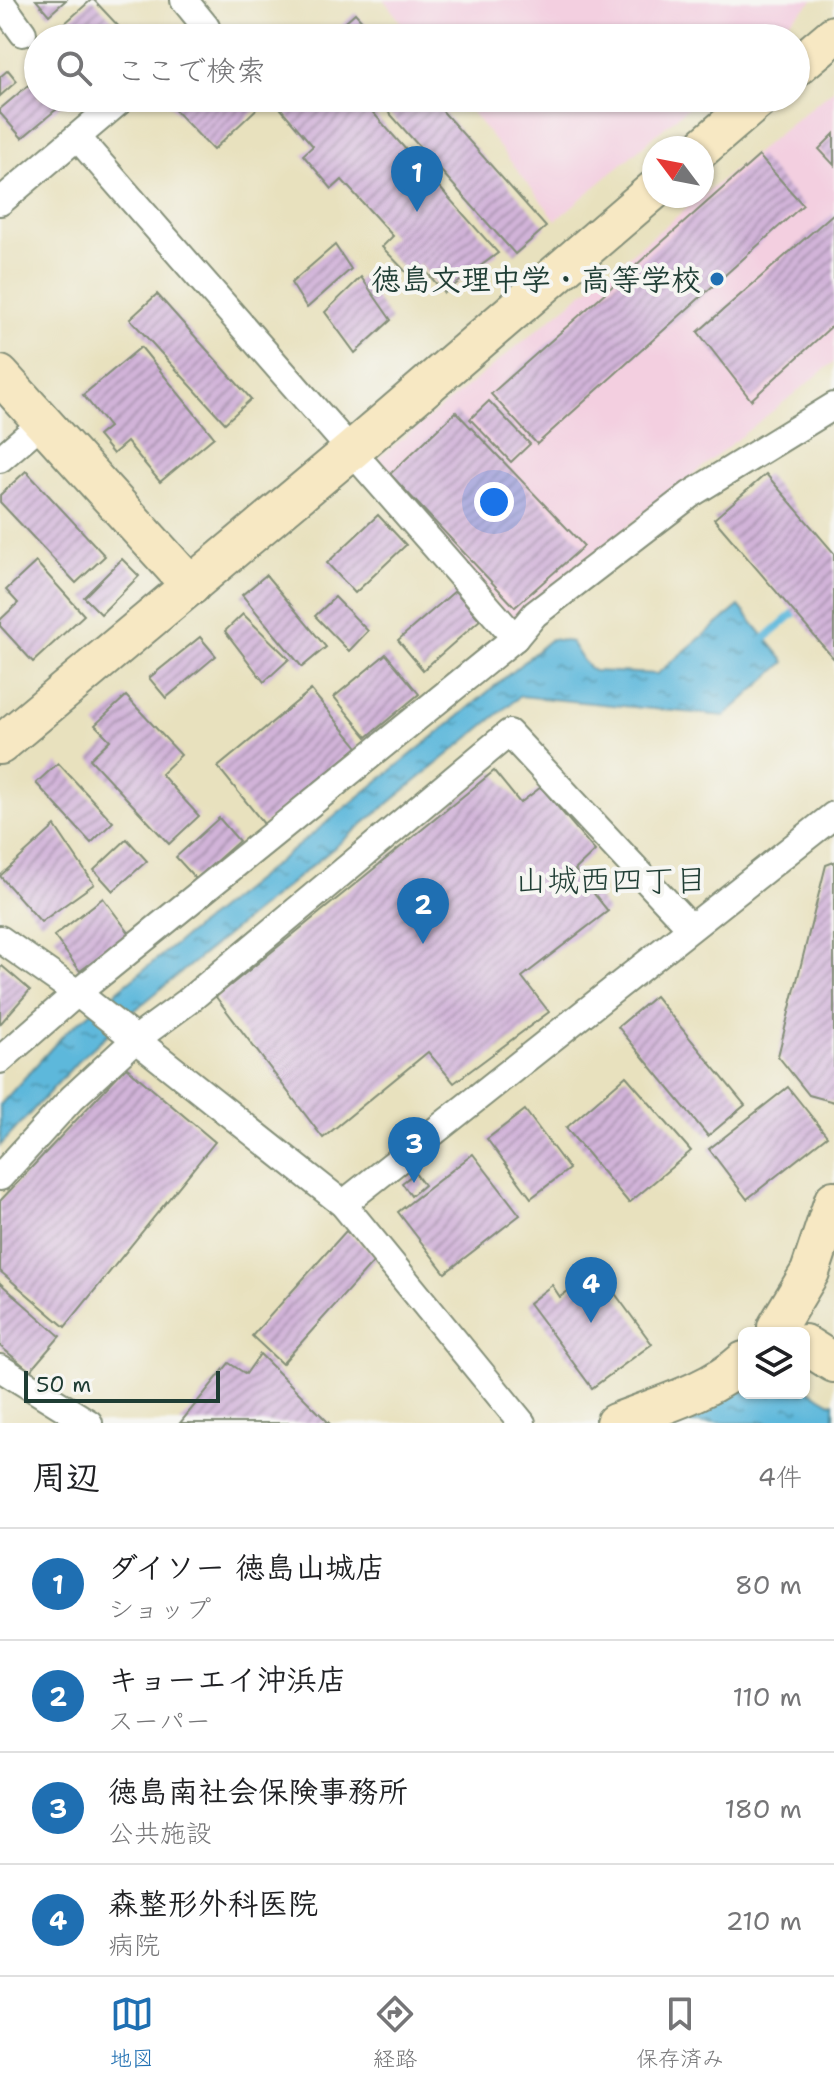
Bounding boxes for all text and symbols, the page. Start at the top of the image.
search box [24,24,810,112]
icon: search [52,46,96,90]
text: ここで検索 [116,50,266,91]
north arrow [642,136,714,208]
pin: 1 [391,146,443,212]
place label: 徳島文理中学・高等学校 [371,259,701,300]
marker: 徳島文理中学・高等学校 [708,270,726,288]
your location [474,482,514,522]
district label: 山城西四丁目 [515,858,707,901]
pin: 2 [397,878,449,944]
pin: 3 [388,1117,440,1183]
pin: 4 [565,1257,617,1323]
map controls [738,1327,810,1399]
button: layers [738,1327,810,1399]
scale bar [24,1367,220,1403]
text: 50 m [36,1370,91,1399]
text: 周辺 [32,1454,100,1500]
text: 4件 [758,1459,802,1494]
text: ダイソー 徳島山城店 [108,1547,385,1588]
text: 1 [52,1567,64,1602]
text: 80 m [735,1567,802,1602]
text: ショップ [108,1591,211,1626]
text: キョーエイ沖浜店 [108,1659,347,1700]
text: 2 [49,1679,67,1714]
text: 110 m [732,1679,802,1714]
text: スーパー [108,1703,211,1738]
text: 徳島南社会保険事務所 [108,1771,408,1812]
text: 3 [49,1791,67,1826]
text: 180 m [724,1791,802,1826]
text: 公共施設 [108,1815,212,1850]
text: 森整形外科医院 [108,1883,318,1924]
text: 4 [49,1903,67,1938]
text: 210 m [725,1903,802,1938]
text: 病院 [108,1927,160,1962]
tab: 地図 [110,1992,154,2073]
tab: 経路 [373,1992,417,2073]
tab: 保存済み [636,1992,724,2073]

